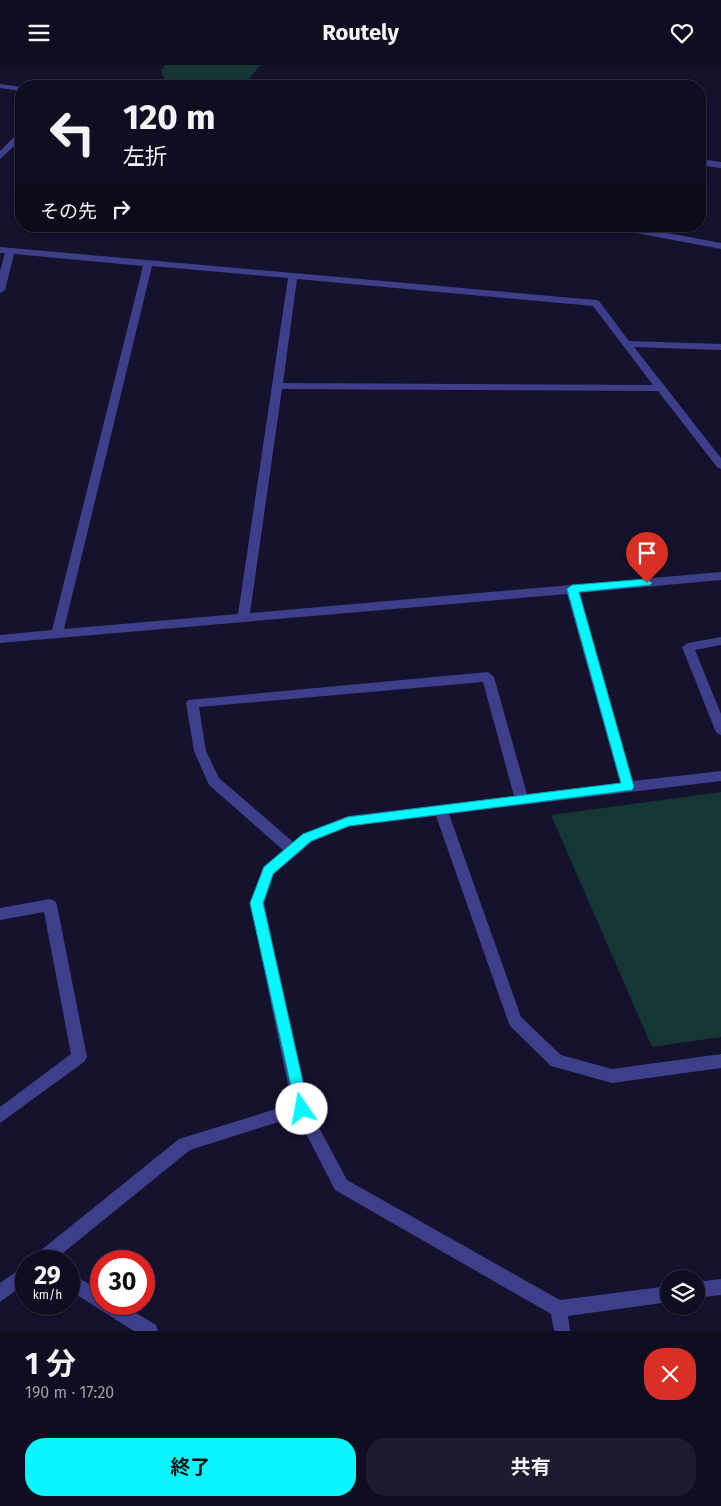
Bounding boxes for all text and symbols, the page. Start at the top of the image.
icon: menu [25,19,53,47]
text: Routely [322,19,399,46]
icon: heart [668,19,696,47]
text: 120 m [123,96,216,138]
icon: left [40,100,105,165]
text: 左折 [123,143,167,170]
icon: right [107,195,135,223]
text: その先 [40,200,97,223]
pin [626,532,668,583]
icon: arrive [633,539,661,567]
position arrow [275,1082,327,1134]
speed limit sign: 30 [90,1250,155,1315]
text: 29 [34,1261,61,1291]
map controls [660,1270,705,1315]
button: layers [660,1270,705,1315]
text: km/h [33,1288,62,1302]
text: 1 分 [25,1346,76,1382]
button: close [644,1348,696,1400]
text: 190 m · 17:20 [25,1383,114,1402]
button: 終了 [25,1438,356,1496]
button: 共有 [366,1438,696,1496]

